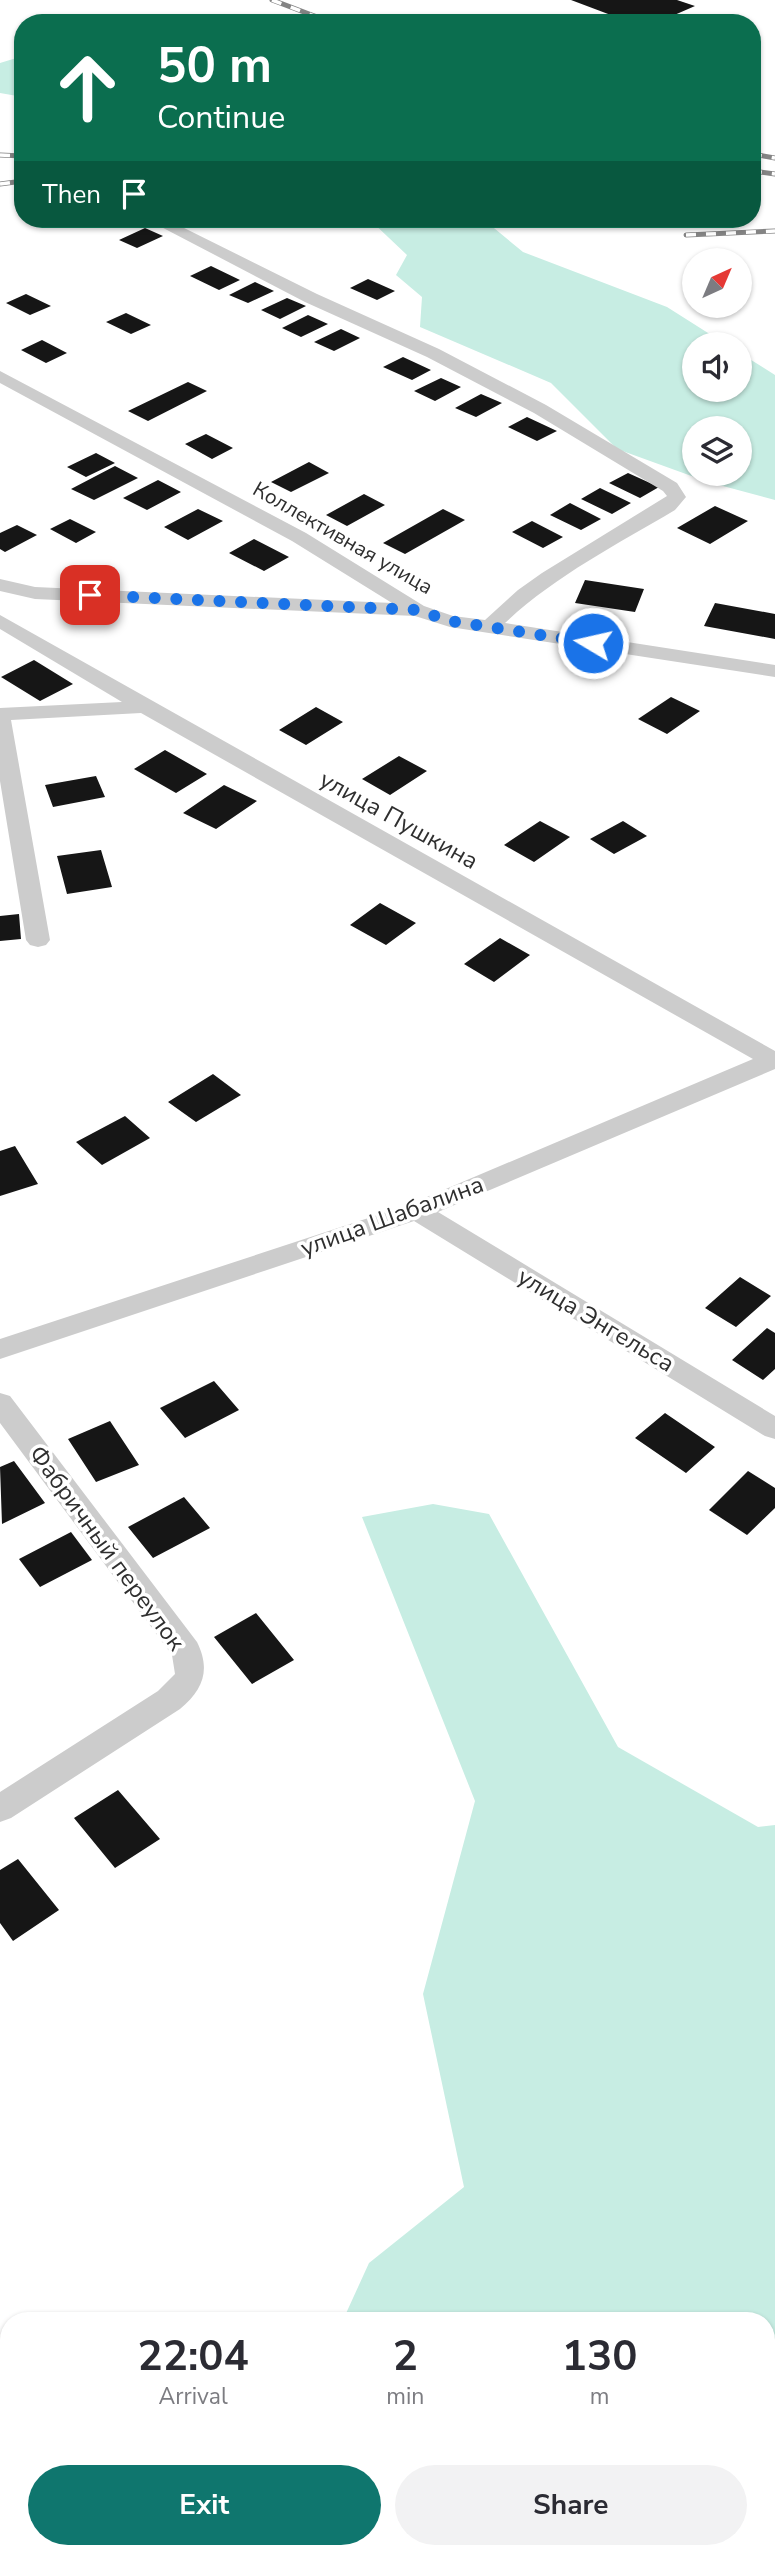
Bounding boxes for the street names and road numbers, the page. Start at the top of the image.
street label: Коллективная улица [248,475,438,601]
street label: улица Пушкина [314,763,484,877]
street label: улица Шабалина [296,1168,488,1264]
street label: улица Энгельса [512,1261,680,1379]
street label: Фабричный переулок [22,1439,192,1657]

